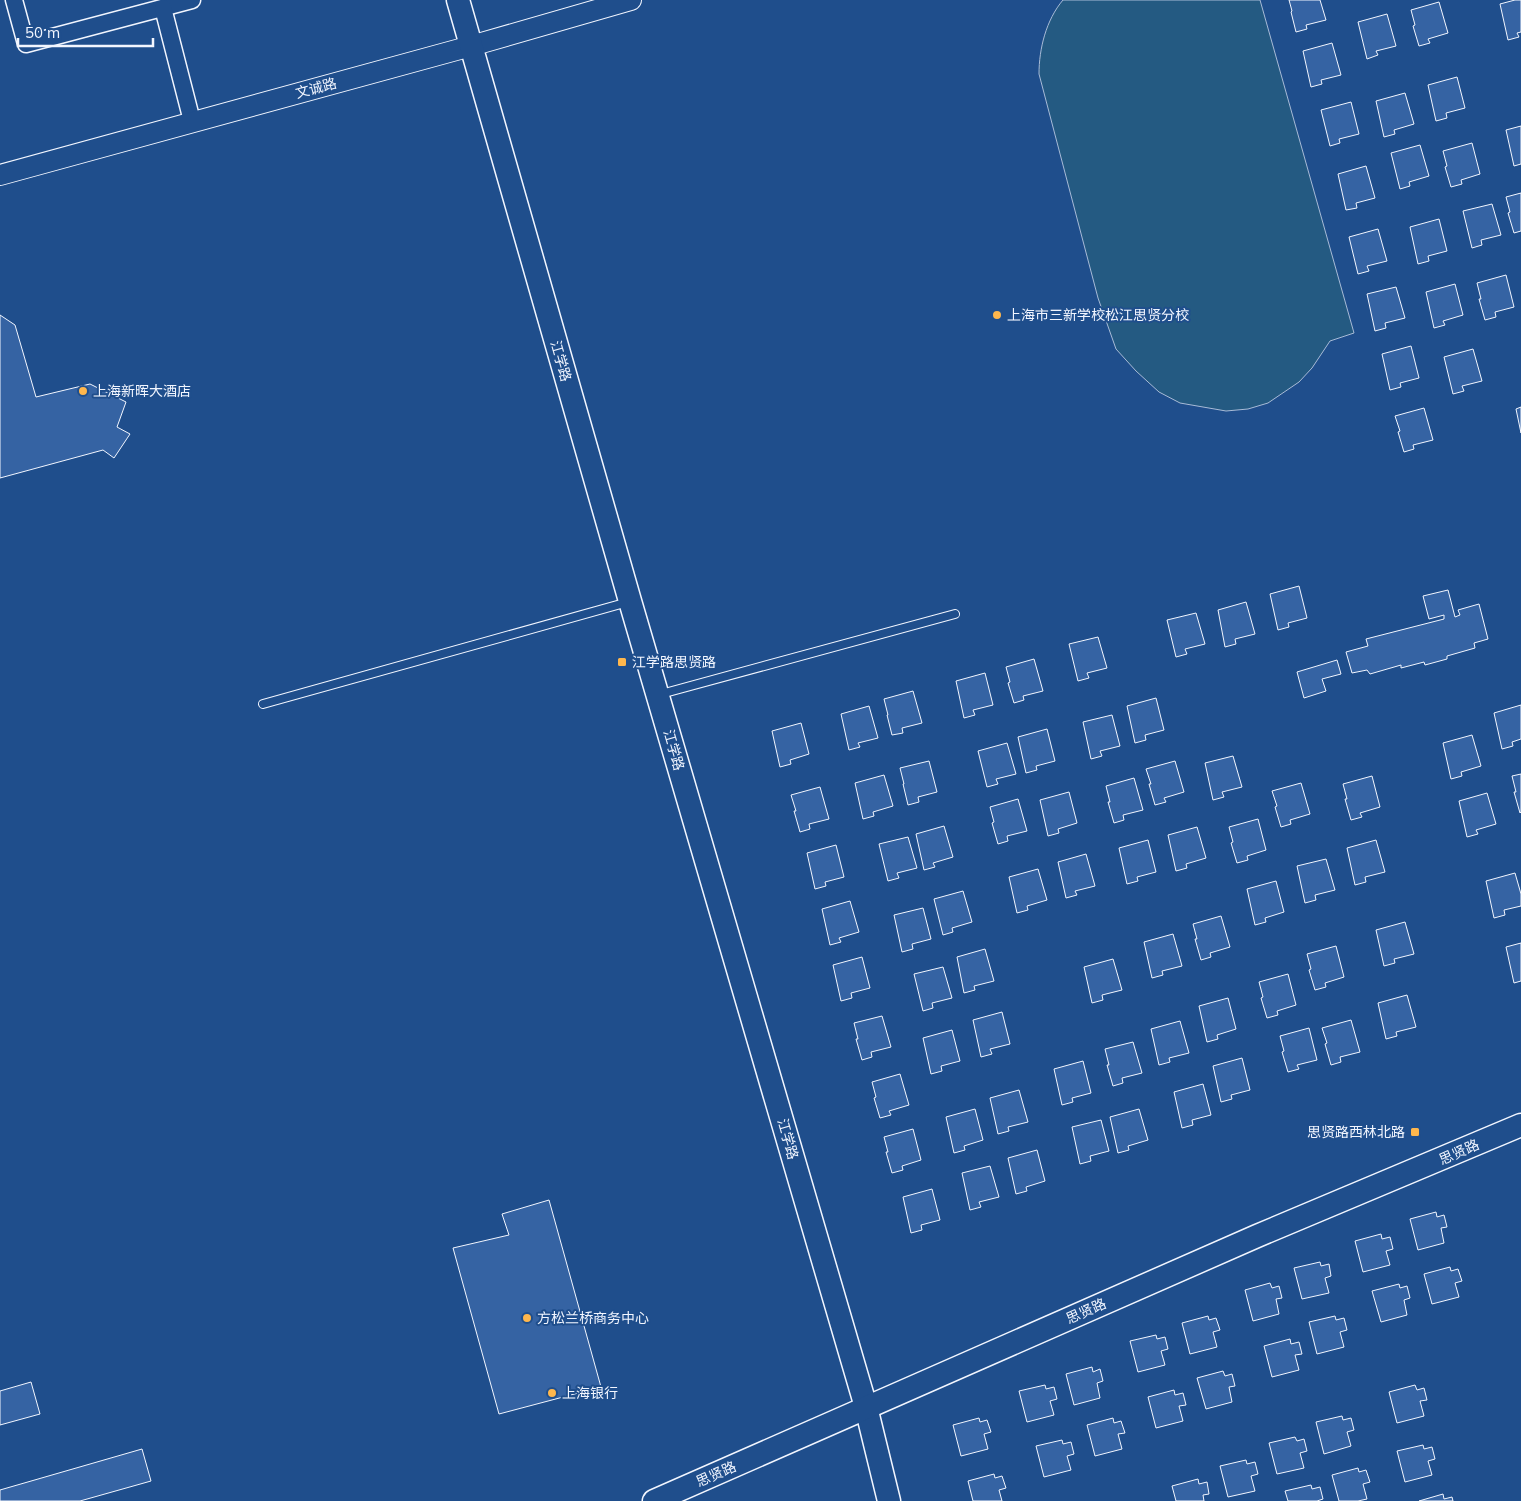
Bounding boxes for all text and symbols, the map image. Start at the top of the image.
scale bar [18,15,152,47]
text: 50 m [25,23,60,42]
street label: 文诚路 [293,74,339,102]
place label: 上海市三新学校松江思贤分校 [1007,306,1189,324]
marker: 上海市三新学校松江思贤分校 [991,309,1003,321]
street label: 江学路 [547,338,575,384]
place label: 上海新晖大酒店 [93,382,191,400]
marker: 上海新晖大酒店 [77,385,89,397]
place label: 江学路思贤路 [632,653,716,671]
marker: 江学路思贤路 [616,656,628,668]
street label: 江学路 [660,727,688,773]
street label: 江学路 [774,1116,802,1162]
place label: 思贤路西林北路 [1307,1123,1405,1141]
marker: 思贤路西林北路 [1409,1126,1421,1138]
street label: 思贤路 [1436,1135,1482,1169]
street label: 思贤路 [1063,1294,1109,1328]
place label: 方松兰桥商务中心 [537,1309,649,1327]
marker: 方松兰桥商务中心 [521,1312,533,1324]
place label: 上海银行 [562,1384,618,1402]
marker: 上海银行 [546,1387,558,1399]
street label: 思贤路 [693,1457,739,1491]

